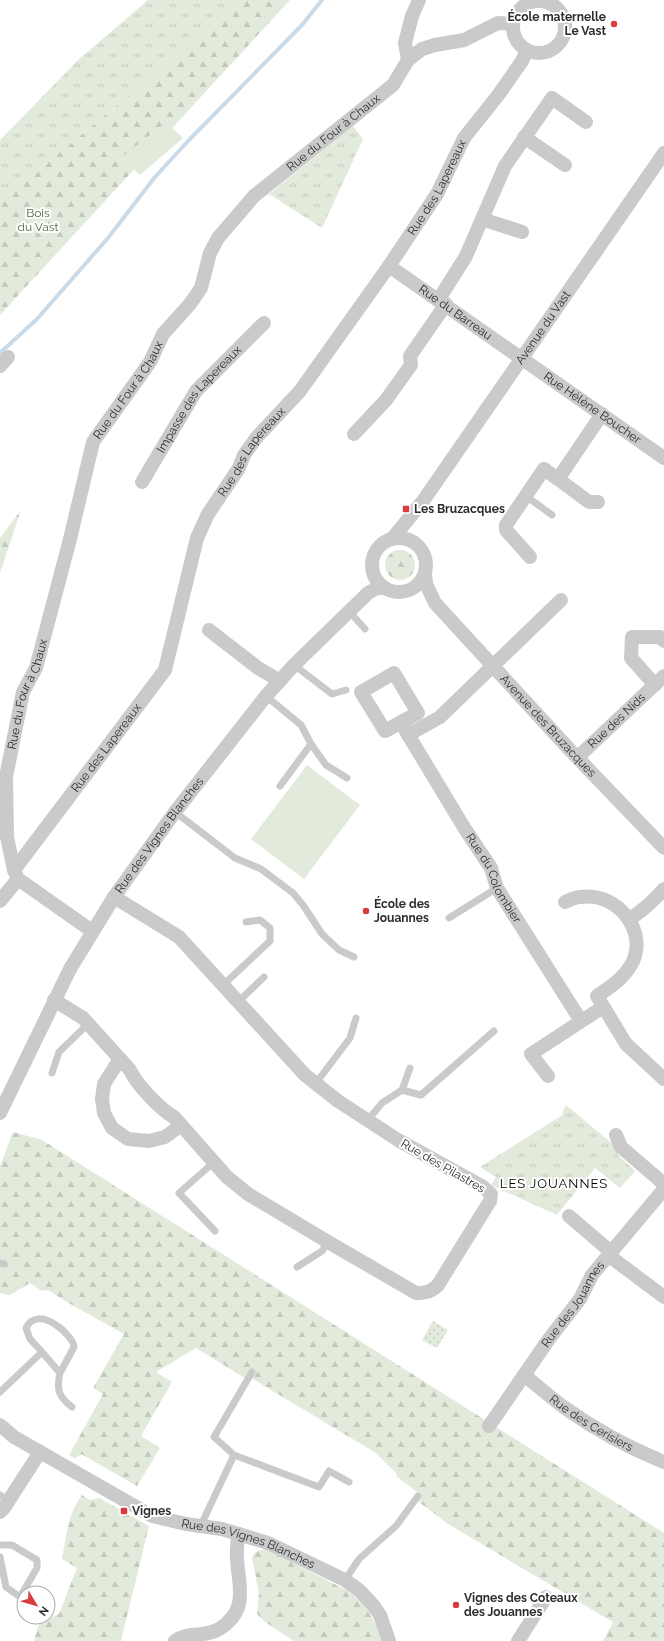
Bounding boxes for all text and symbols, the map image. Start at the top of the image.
place label: École maternelle Le Vast [507,9,606,38]
marker: École maternelle Le Vast [609,19,619,29]
street label: Rue du Four à Chaux [284,91,383,174]
street label: Rue des Lapereaux [405,138,469,238]
park label: Bois du Vast [17,206,59,234]
street label: Rue du Barreau [416,282,495,343]
street label: Avenue du Vast [513,288,573,367]
street label: Rue du Four à Chaux [90,339,166,442]
street label: Impasse des Lapereaux [154,343,244,455]
street label: Rue Hélène Boucher [541,369,644,447]
street label: Rue des Lapereaux [215,404,288,499]
place label: Les Bruzacques [414,502,505,516]
marker: Les Bruzacques [401,504,411,514]
street label: Rue du Four à Chaux [5,638,50,751]
street label: Avenue des Bruzacques [497,672,599,780]
street label: Rue des Nids [585,690,648,751]
street label: Rue des Lapereaux [68,701,144,795]
street label: Rue des Vignes Blanches [112,774,207,896]
street label: Rue du Colombier [463,831,525,926]
place label: École des Jouannes [374,896,430,925]
marker: École des Jouannes [361,906,371,916]
street label: Rue des Pilastres [398,1136,488,1196]
district label: LES JOUANNES [500,1176,608,1191]
street label: Rue des Jouannes [538,1258,607,1350]
street label: Rue des Cerisiers [547,1392,636,1454]
place label: Vignes [132,1504,171,1518]
marker: Vignes [119,1506,129,1516]
street label: Rue des Vignes Blanches [180,1516,318,1572]
north arrow [16,1585,56,1625]
place label: Vignes des Coteaux des Jouannes [464,1591,578,1619]
marker: Vignes des Coteaux des Jouannes [451,1600,461,1610]
text: N [36,1604,51,1618]

